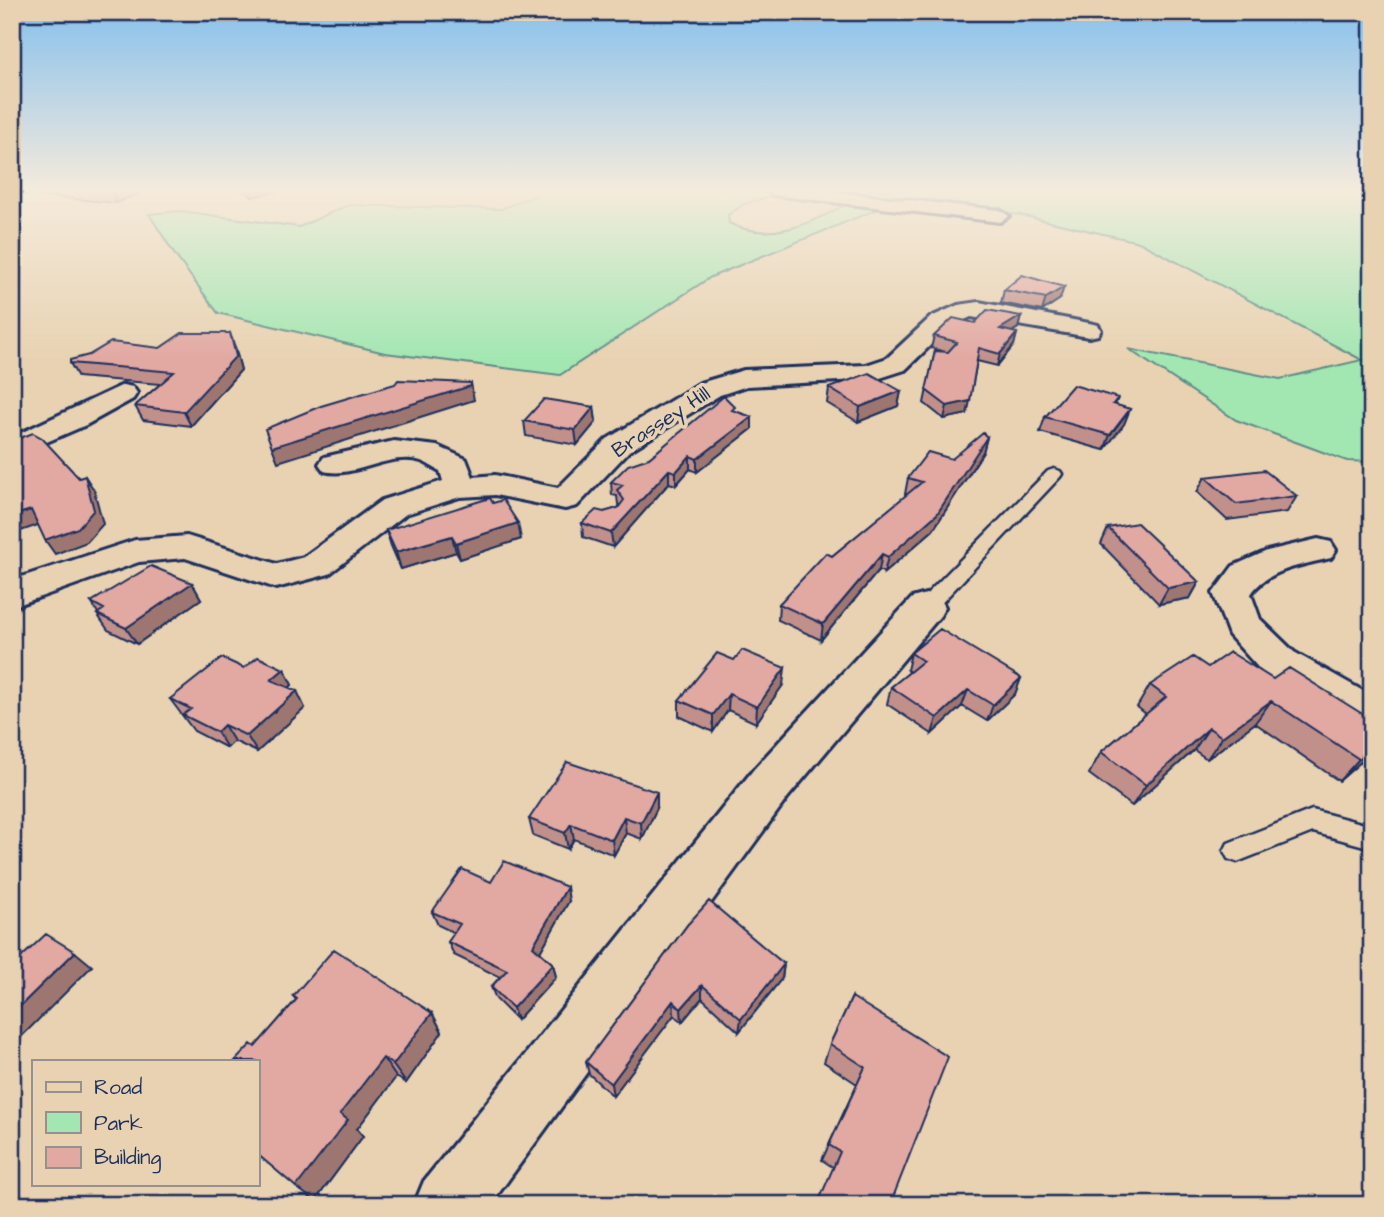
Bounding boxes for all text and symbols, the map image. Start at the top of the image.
street label: Brassey Hill [606,379,717,466]
legend [32,1060,259,1186]
text: Road [94,1073,142,1102]
text: Park [94,1109,143,1138]
text: Building [94,1143,162,1174]

